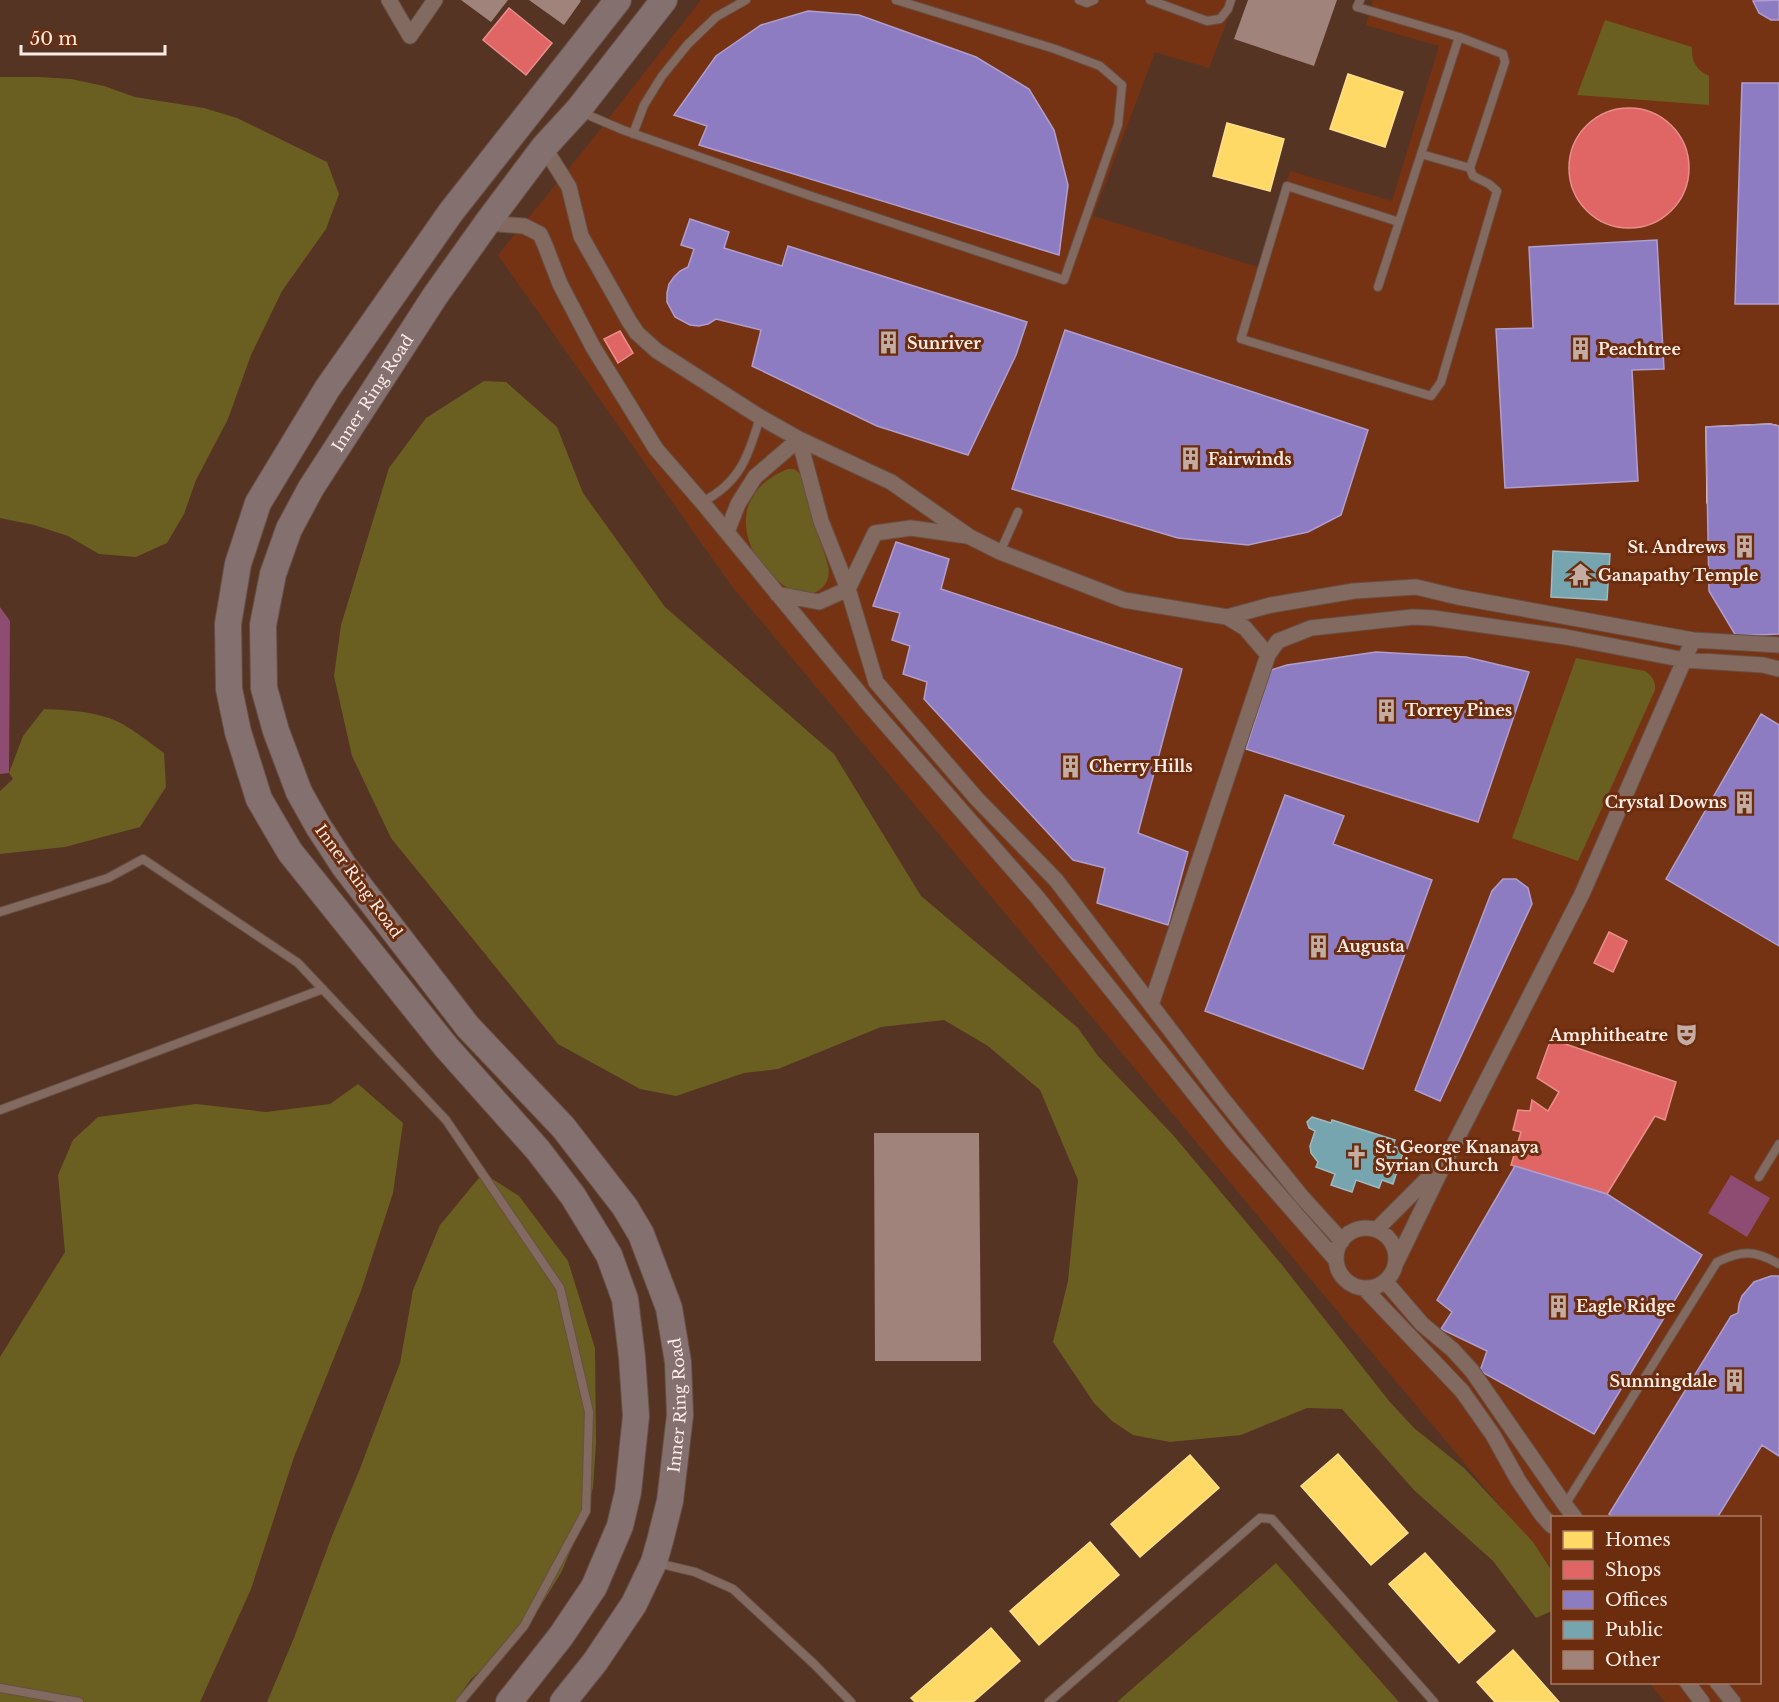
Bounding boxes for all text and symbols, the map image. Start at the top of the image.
scale bar [21,18,165,56]
text: 50 m [30,28,78,50]
street label: Inner Ring Road [327,330,418,455]
building icon: Sunriver [876,330,902,356]
place label: Sunriver [907,333,981,353]
building icon: Peachtree [1567,336,1593,362]
place label: Peachtree [1598,339,1681,359]
building icon: Fairwinds [1177,446,1203,472]
place label: Fairwinds [1208,449,1292,469]
building icon: St. Andrews [1731,534,1757,560]
place label: St. Andrews [1627,537,1726,557]
temple icon: Ganapathy Temple [1567,562,1593,588]
place label: Ganapathy Temple [1598,565,1758,585]
building icon: Torrey Pines [1374,697,1400,723]
place label: Torrey Pines [1405,700,1512,720]
building icon: Cherry Hills [1058,753,1084,779]
place label: Cherry Hills [1089,756,1193,776]
building icon: Crystal Downs [1732,789,1758,815]
place label: Crystal Downs [1605,792,1727,812]
street label: Inner Ring Road [311,820,407,942]
building icon: Augusta [1306,933,1332,959]
place label: Augusta [1336,936,1405,956]
theatre icon: Amphitheatre [1673,1022,1699,1048]
place label: Amphitheatre [1549,1025,1668,1045]
place label: St. George Knanaya Syrian Church [1375,1137,1539,1175]
church icon: St. George Knanaya Syrian Church [1344,1143,1370,1169]
building icon: Eagle Ridge [1545,1293,1571,1319]
place label: Eagle Ridge [1576,1296,1675,1316]
street label: Inner Ring Road [663,1336,691,1474]
building icon: Sunningdale [1722,1368,1748,1394]
place label: Sunningdale [1609,1371,1717,1391]
legend [1551,1516,1761,1684]
text: Homes [1605,1529,1671,1551]
text: Shops [1605,1559,1661,1581]
text: Offices [1605,1589,1668,1611]
text: Public [1605,1619,1663,1641]
text: Other [1605,1649,1661,1671]

